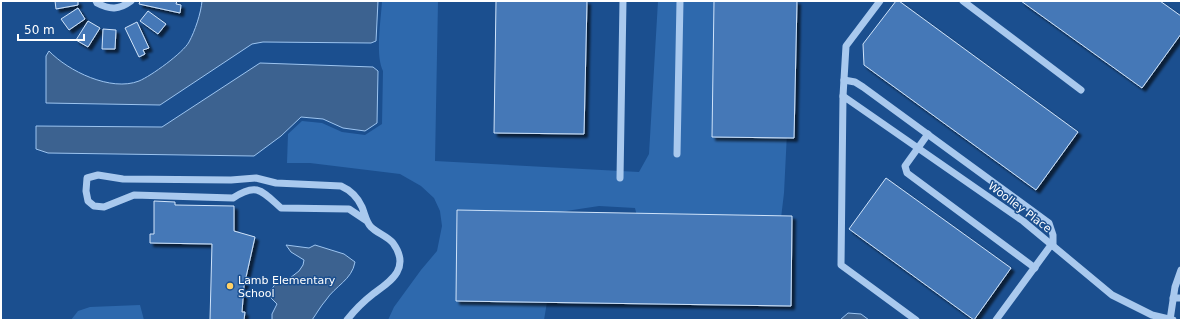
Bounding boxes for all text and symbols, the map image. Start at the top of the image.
scale bar [18,16,84,42]
text: 50 m [24,23,55,37]
street label: Woolley Place [986,179,1054,236]
place label: Lamb Elementary School [238,274,336,300]
marker: Lamb Elementary School [225,281,235,291]

